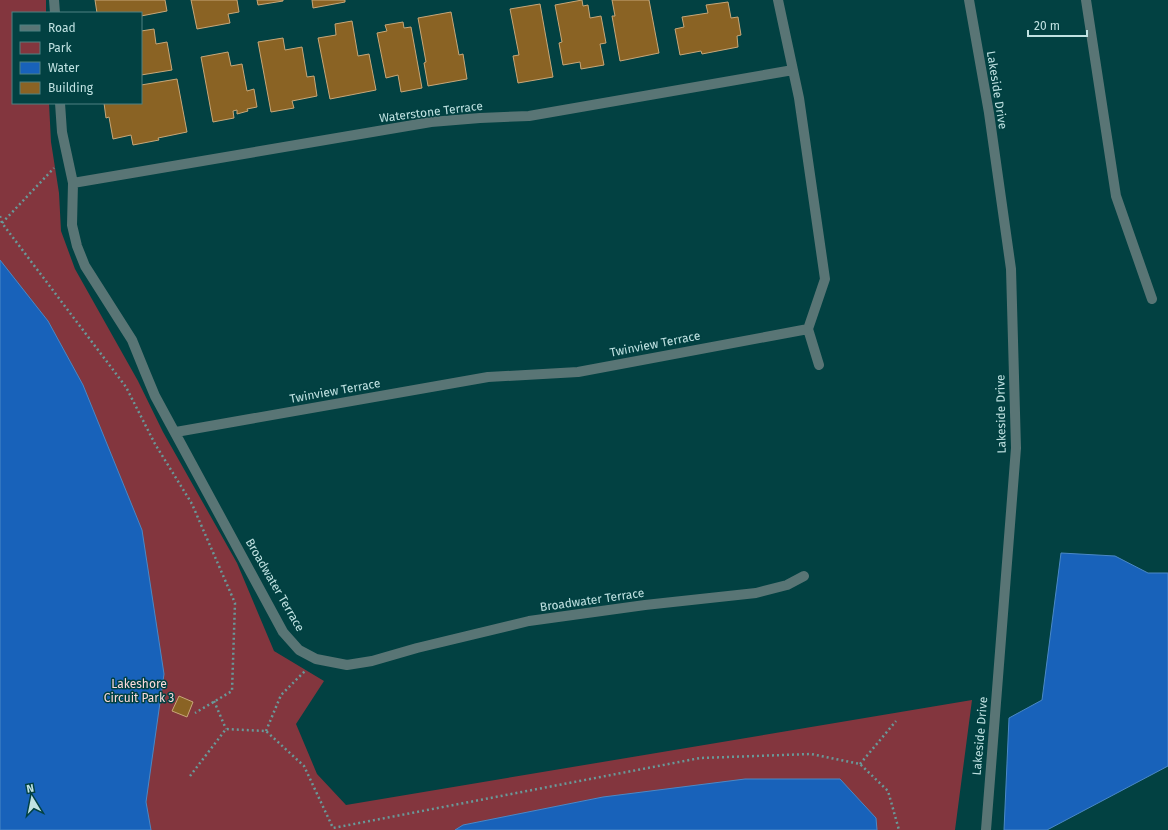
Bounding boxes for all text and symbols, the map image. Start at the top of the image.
legend [12,12,142,104]
scale bar [1028,12,1087,38]
text: 20 m [1034,19,1060,33]
text: Road [48,21,76,35]
text: Park [48,41,72,55]
street label: Lakeside Drive [984,50,1010,130]
text: Water [48,61,80,75]
text: Building [48,81,94,95]
street label: Waterstone Terrace [378,99,484,125]
street label: Twinview Terrace [609,328,701,360]
street label: Lakeside Drive [993,374,1009,454]
street label: Twinview Terrace [289,376,381,406]
street label: Broadwater Terrace [243,536,307,634]
street label: Broadwater Terrace [539,586,645,614]
park label: Lakeshore Circuit Park 3 [104,677,174,705]
street label: Lakeside Drive [970,696,990,776]
north arrow [12,778,52,818]
text: N [26,782,35,796]

